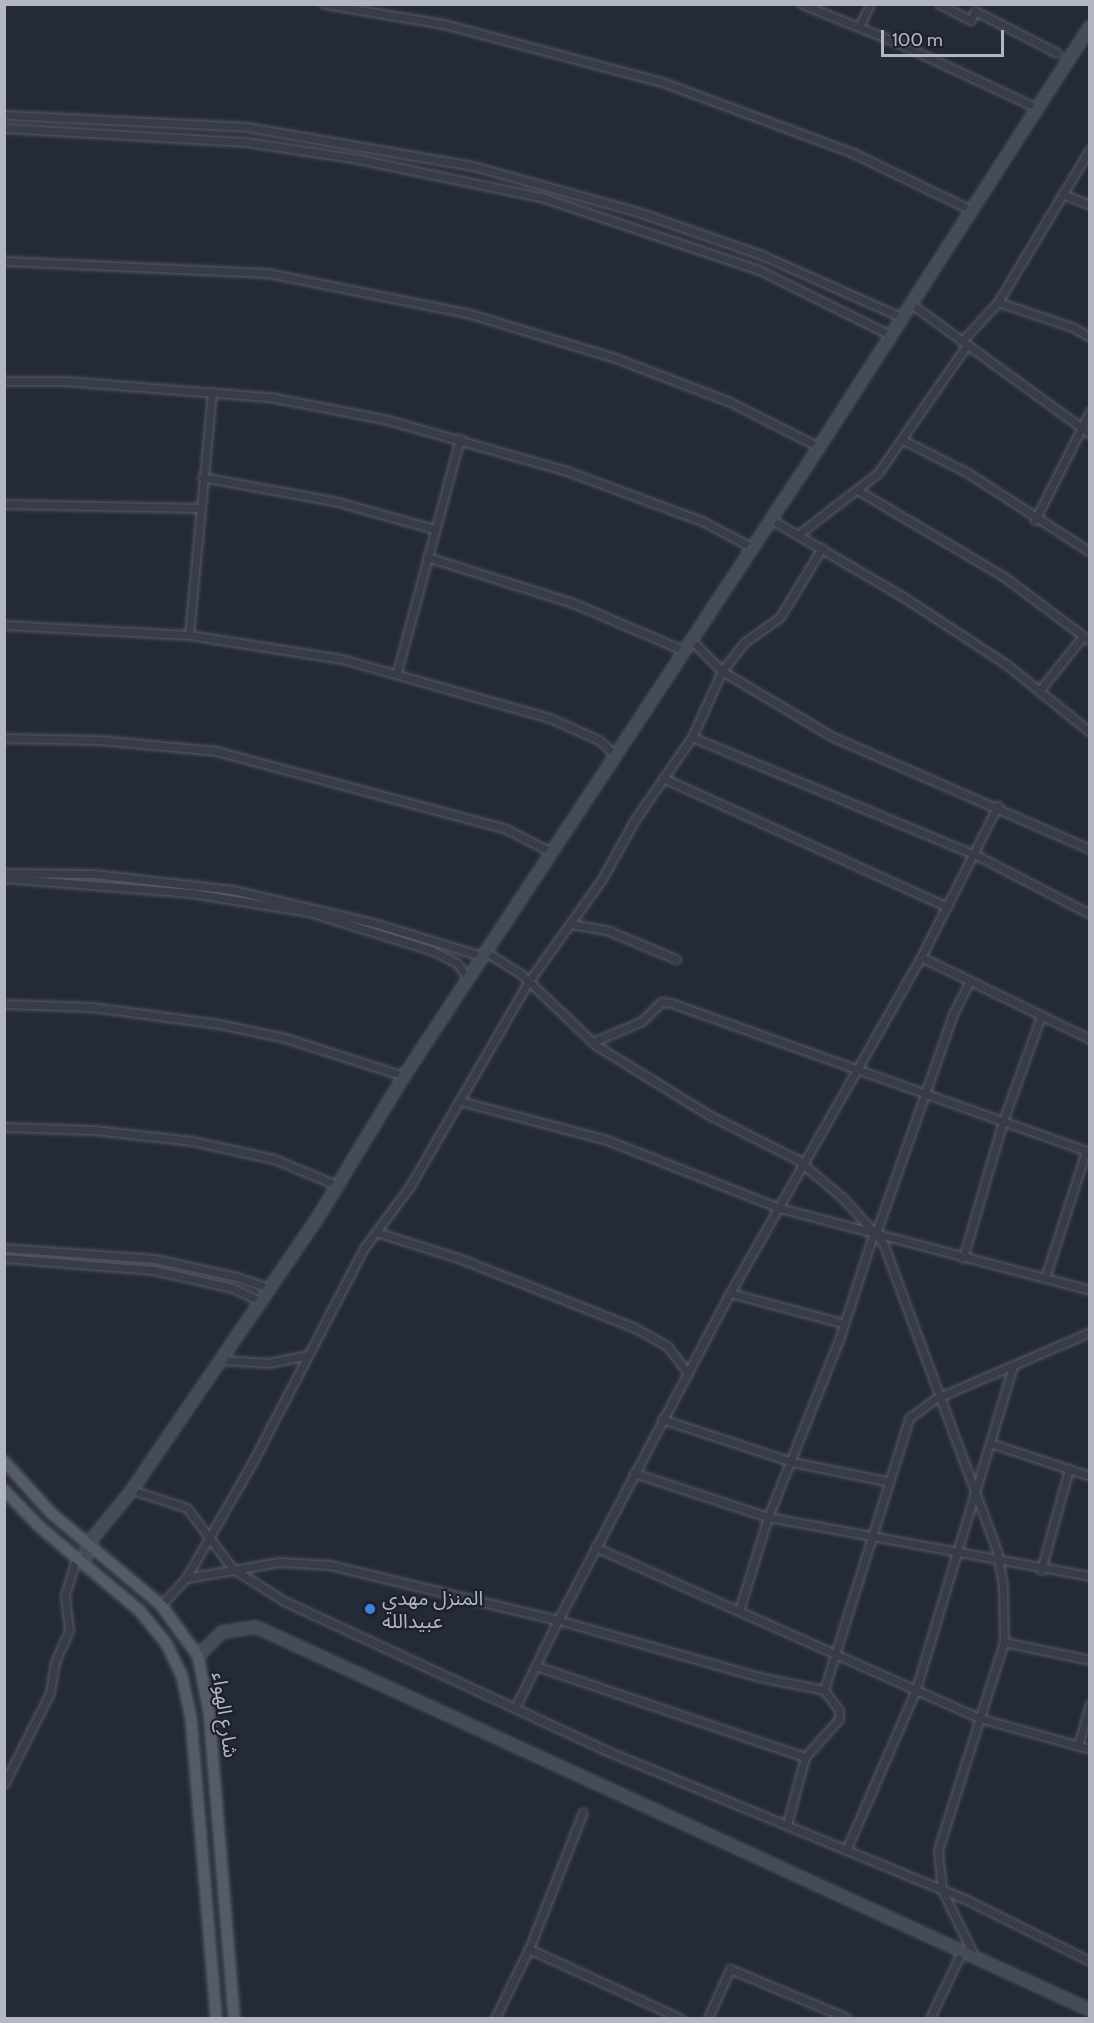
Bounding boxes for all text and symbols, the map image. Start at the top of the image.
scale bar [884,18,1007,56]
text: 100 m [892,29,943,51]
place label: المنزل مهدي عبيدالله [382,1586,483,1633]
marker: المنزل مهدي عبيدالله [363,1602,377,1616]
street label: شارع الهواء [207,1671,243,1759]

